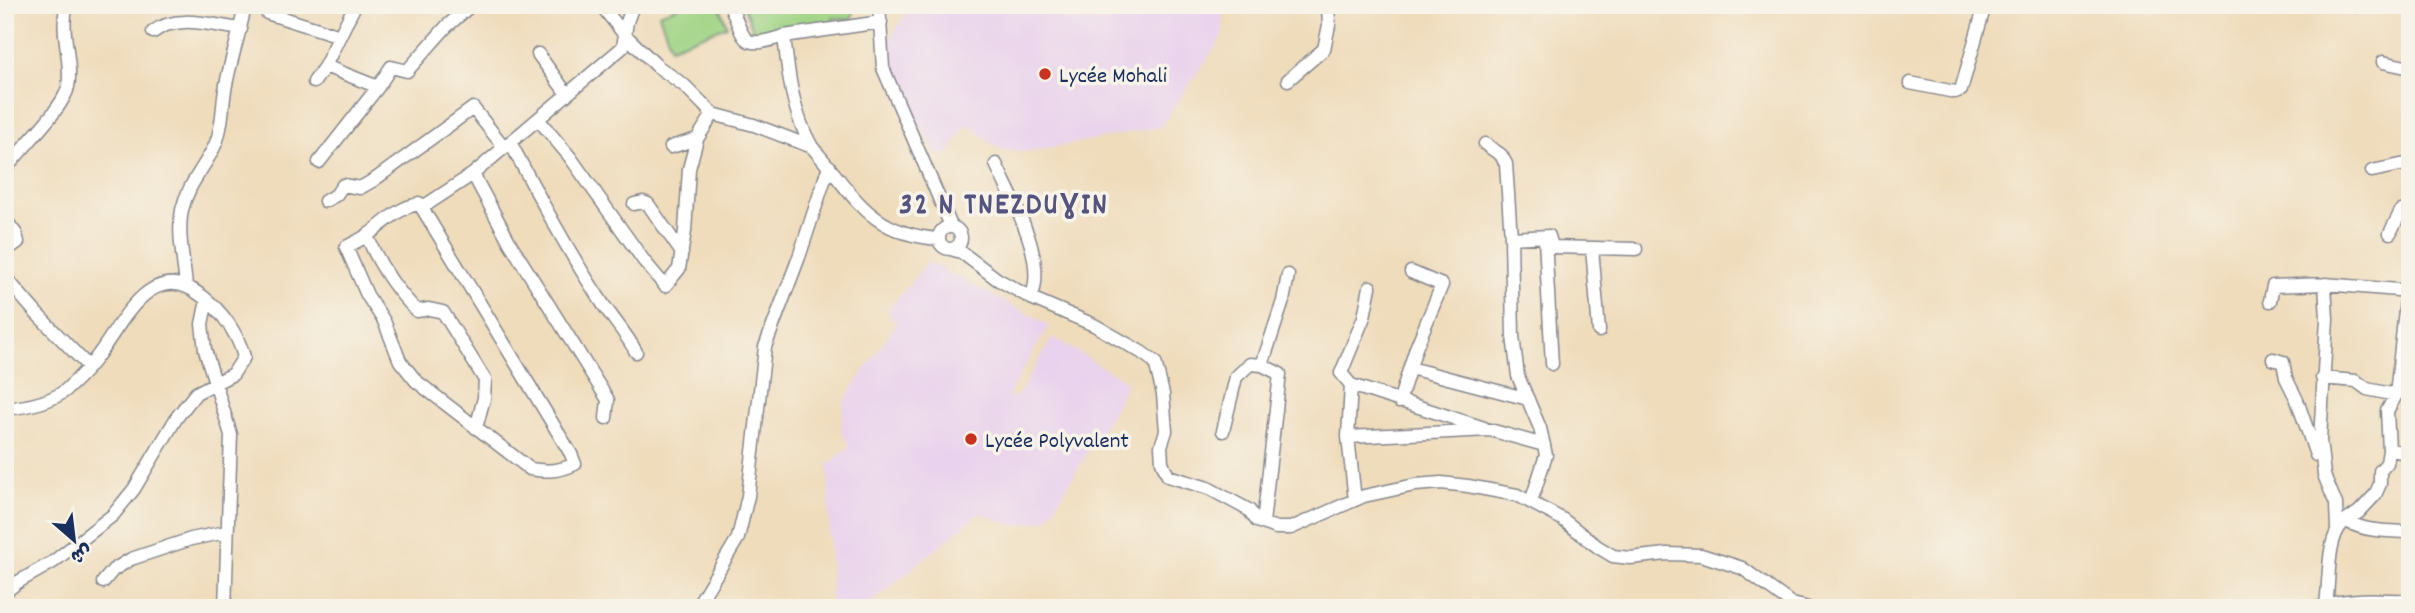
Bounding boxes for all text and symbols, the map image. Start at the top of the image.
place label: Lycée Mohali [1059,61,1167,94]
marker: Lycée Mohali [1037,66,1053,82]
district label: 32 N TNEZDUƔIN [899,186,1109,229]
place label: Lycée Polyvalent [985,426,1129,459]
marker: Lycée Polyvalent [963,431,979,447]
north arrow [38,504,108,574]
text: ش [65,535,96,569]

